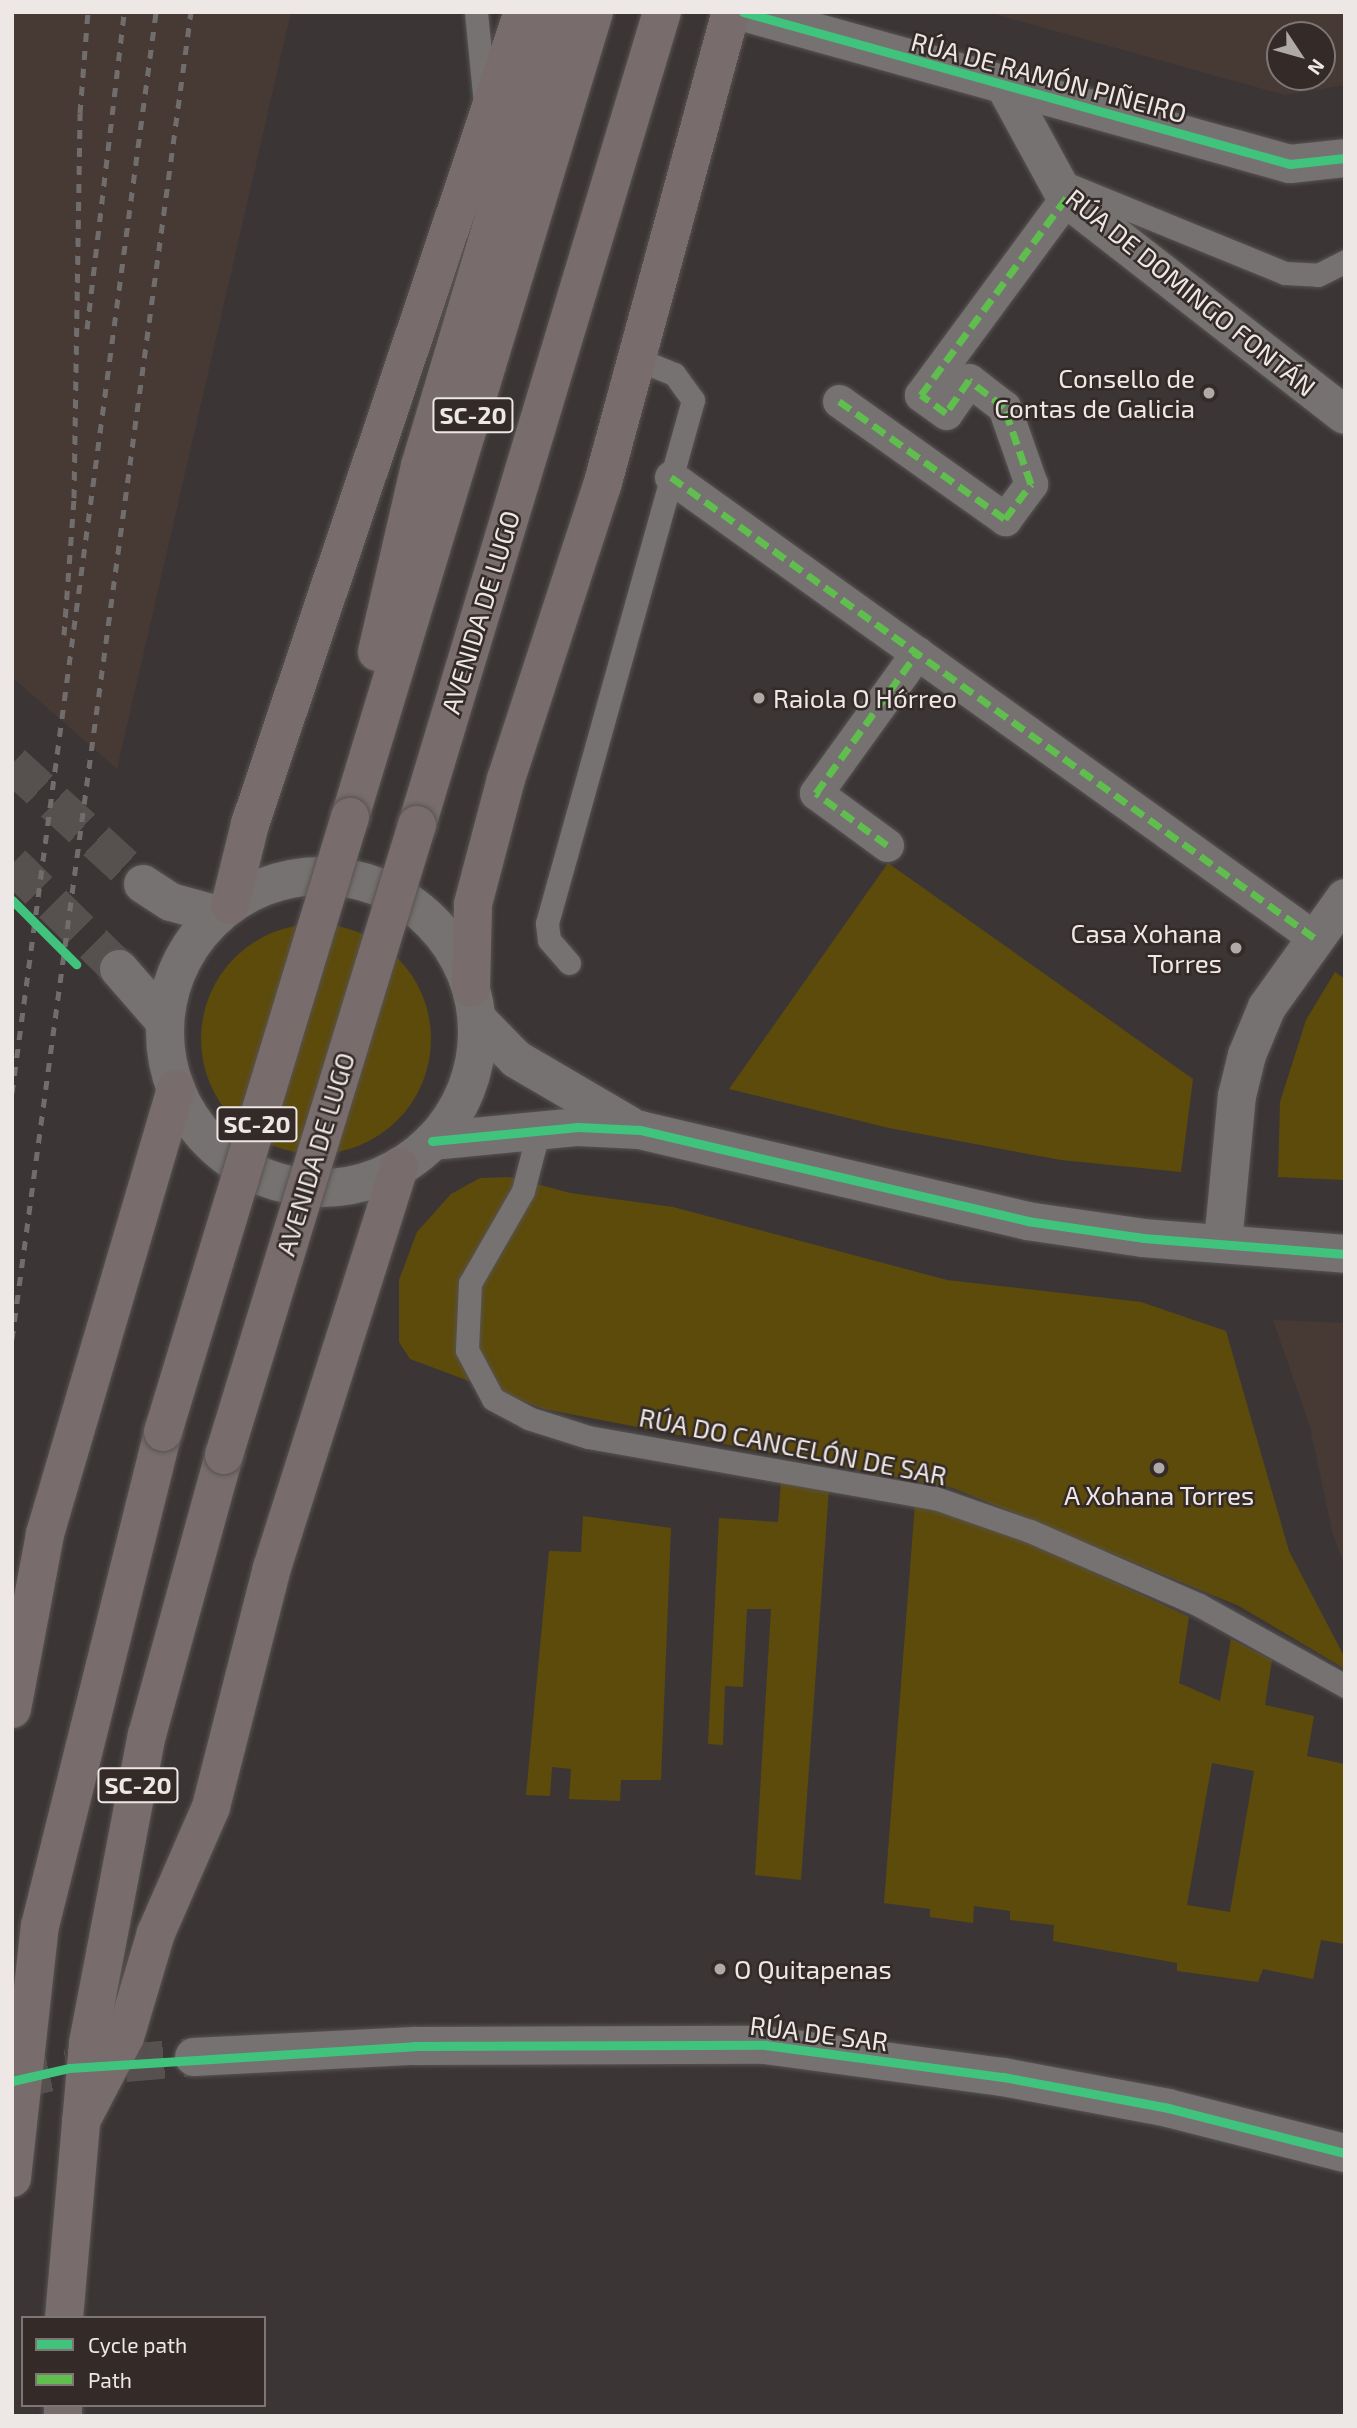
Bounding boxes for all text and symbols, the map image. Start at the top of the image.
north arrow [1266,21,1336,91]
street label: RÚA DE RAMÓN PIÑEIRO [907,25,1191,129]
text: N [1303,55,1330,80]
street label: RÚA DE DOMINGO FONTÁN [1060,182,1322,402]
place label: Consello de Contas de Galicia [994,362,1195,424]
marker: Consello de Contas de Galicia [1201,385,1217,401]
road number: SC-20 [431,394,515,436]
street label: AVENIDA DE LUGO [434,506,526,718]
place label: Raiola O Hórreo [773,682,957,714]
marker: Raiola O Hórreo [751,690,767,706]
place label: Casa Xohana Torres [1070,917,1222,978]
marker: Casa Xohana Torres [1228,940,1244,956]
street label: AVENIDA DE LUGO [269,1048,361,1260]
road number: SC-20 [215,1104,299,1144]
street label: RÚA DO CANCELÓN DE SAR [636,1401,950,1491]
marker: A Xohana Torres [1151,1460,1167,1476]
place label: A Xohana Torres [1063,1479,1255,1511]
road number: SC-20 [96,1764,180,1806]
place label: O Quitapenas [734,1953,892,1985]
marker: O Quitapenas [712,1961,728,1977]
street label: RÚA DE SAR [748,2009,890,2057]
legend [21,2316,266,2407]
text: Cycle path [88,2332,187,2357]
text: Path [88,2367,132,2392]

